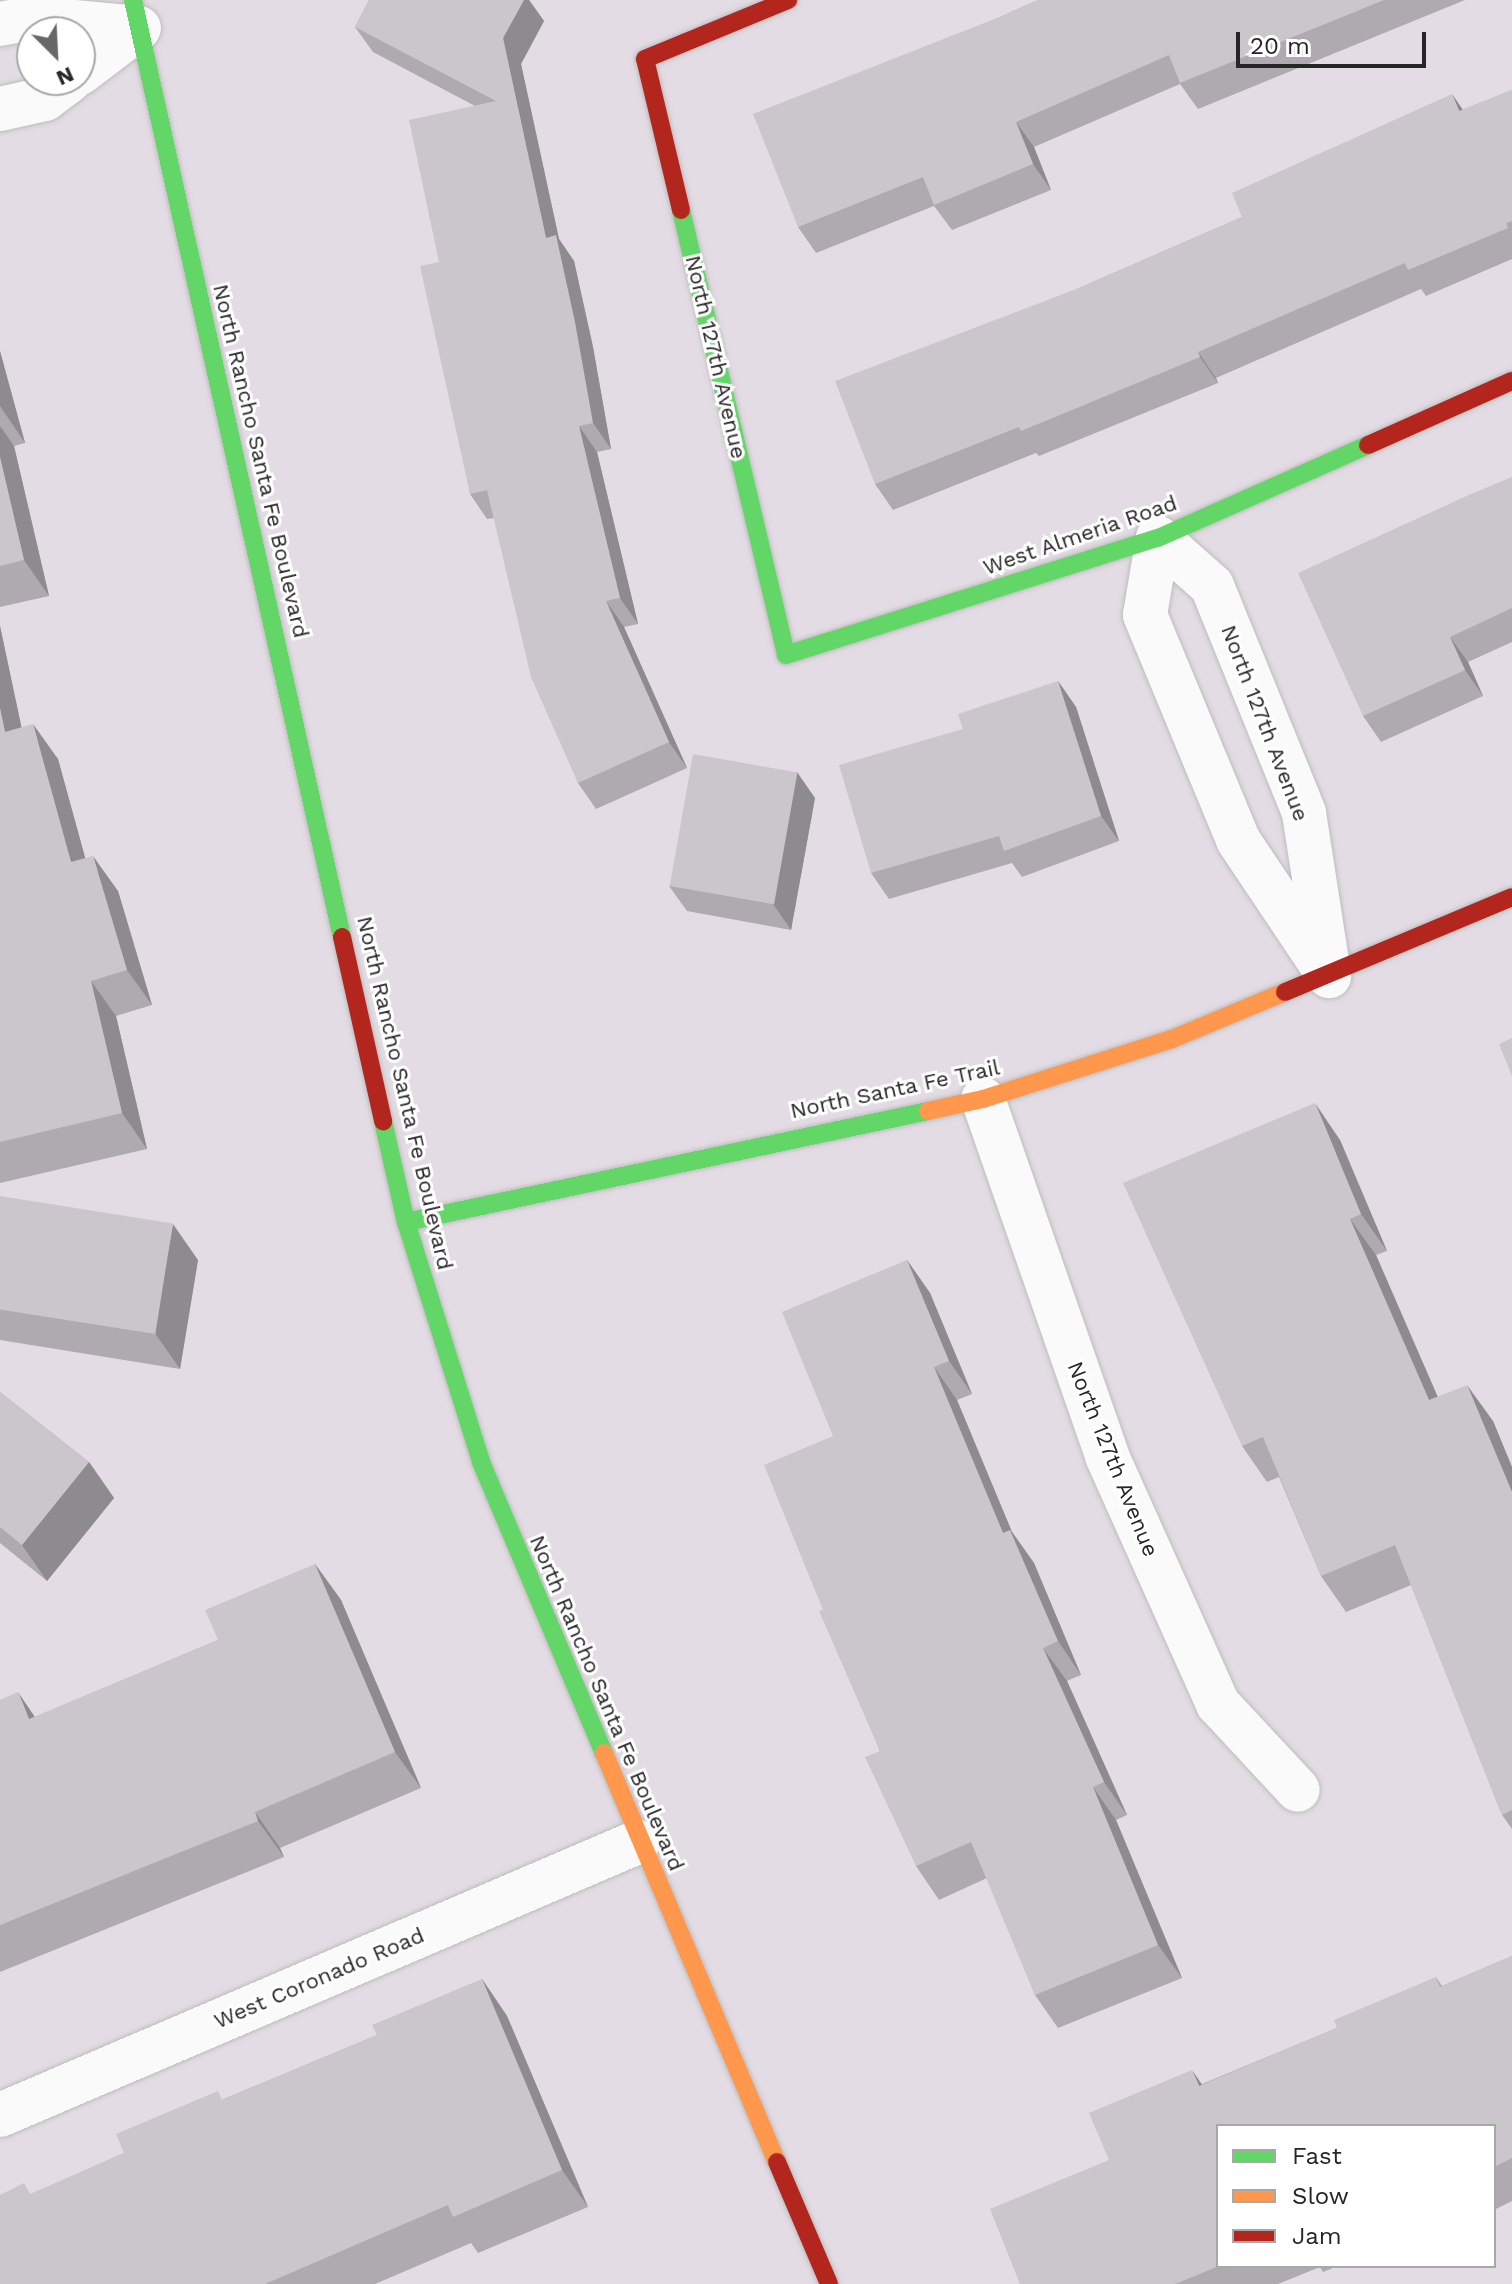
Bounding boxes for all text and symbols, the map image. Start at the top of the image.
north arrow [16,16,96,96]
scale bar [1240,16,1430,66]
text: 20 m [1250,32,1310,60]
text: N [53,62,78,91]
street label: North 127th Avenue [680,252,752,462]
street label: North Rancho Santa Fe Boulevard [207,281,315,641]
street label: West Almeria Road [979,489,1181,581]
street label: North 127th Avenue [1215,621,1315,825]
street label: North Rancho Santa Fe Boulevard [351,913,459,1273]
street label: North Santa Fe Trail [787,1054,1003,1124]
street label: North 127th Avenue [1062,1357,1164,1561]
street label: North Rancho Santa Fe Boulevard [524,1531,690,1875]
street label: West Coronado Road [210,1922,428,2034]
legend [1216,2124,1496,2268]
text: Fast [1292,2142,1342,2170]
text: Slow [1292,2182,1349,2210]
text: Jam [1292,2222,1342,2250]

